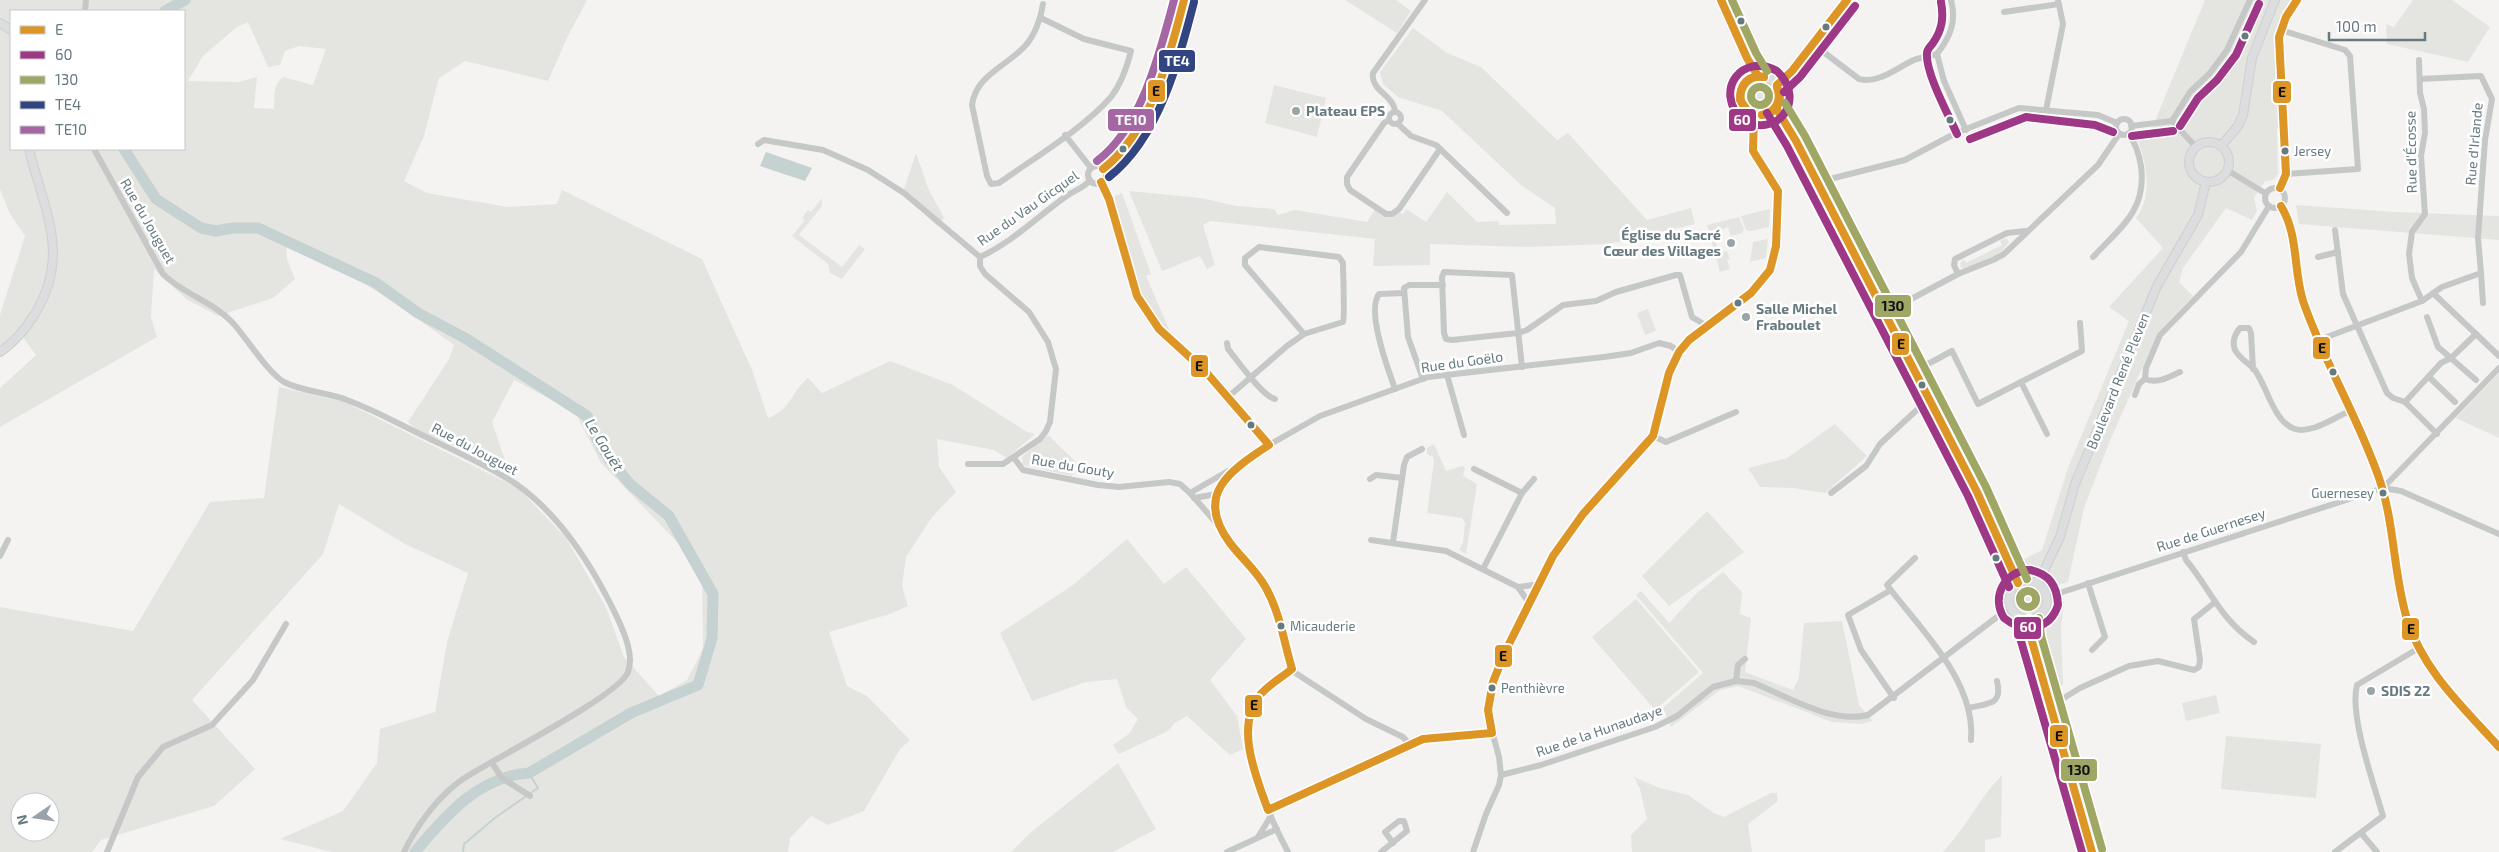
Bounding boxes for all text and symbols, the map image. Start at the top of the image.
legend [10,10,185,150]
scale bar [2329,10,2425,42]
unlabelled marker [1736,16,1746,26]
text: 100 m [2336,17,2377,35]
text: E [55,20,63,38]
unlabelled marker [1821,22,1831,32]
unlabelled marker [2240,31,2250,41]
text: 60 [55,45,73,63]
line badge: TE4 [1158,49,1196,73]
text: TE4 [1164,52,1190,69]
text: 130 [55,70,78,88]
line badge: E [1147,79,1166,103]
line badge: E [2272,80,2292,104]
text: E [1152,82,1160,99]
text: E [2278,83,2286,100]
text: TE4 [55,95,81,113]
place label: Plateau EPS [1306,102,1385,119]
street label: Rue d'Irlande [2461,102,2486,186]
marker: Plateau EPS [1290,105,1302,117]
line badge: TE10 [1107,108,1155,132]
line badge: 60 [1728,108,1757,132]
text: TE10 [1115,111,1147,128]
text: 60 [1733,111,1751,128]
street label: Rue d'Écosse [2401,111,2420,193]
unlabelled marker [1945,115,1955,125]
text: TE10 [55,120,87,138]
place label: Jersey [2294,143,2331,159]
unlabelled marker [1118,144,1128,154]
marker: Jersey [2280,146,2290,156]
street label: Rue du Vau Gicquel [974,166,1082,249]
street label: Rue du Jouguet [117,175,180,266]
place label: Église du Sacré Cœur des Villages [1603,226,1721,259]
marker: Église du Sacré Cœur des Villages [1725,237,1737,249]
line badge: 130 [1874,294,1912,318]
text: 130 [1882,297,1905,314]
unlabelled marker [1733,298,1743,308]
place label: Salle Michel Fraboulet [1756,300,1837,333]
street label: Boulevard René Pleven [2082,310,2153,452]
marker: Salle Michel Fraboulet [1740,311,1752,323]
line badge: E [1891,332,1910,356]
text: E [1897,335,1905,352]
line badge: E [2312,336,2331,360]
text: E [2318,339,2326,356]
street label: Rue du Goëlo [1420,347,1504,376]
line badge: E [1190,354,1209,378]
text: E [1195,357,1203,374]
unlabelled marker [2328,367,2338,377]
unlabelled marker [1917,380,1927,390]
water label: Le Gouët [582,415,628,475]
street label: Rue du Jouguet [429,419,521,478]
unlabelled marker [1246,420,1256,430]
street label: Rue du Gouty [1030,450,1116,481]
place label: Guernesey [2311,485,2374,501]
marker: Guernesey [2378,488,2388,498]
street label: Rue de Guernesey [2154,504,2268,555]
unlabelled marker [1991,553,2001,563]
line badge: 60 [2013,616,2042,640]
line badge: E [2401,617,2420,641]
place label: Micauderie [1290,618,1355,634]
text: 60 [2019,618,2037,635]
text: E [2407,620,2415,637]
marker: Micauderie [1276,621,1286,631]
line badge: E [1494,644,1513,668]
text: E [1499,647,1507,664]
place label: Penthièvre [1501,680,1565,696]
place label: SDIS 22 [2381,682,2430,699]
marker: Penthièvre [1487,683,1497,693]
marker: SDIS 22 [2365,685,2377,697]
line badge: E [1244,694,1263,718]
text: E [1250,696,1258,713]
street label: Rue de la Hunaudaye [1533,701,1664,760]
line badge: E [2049,724,2069,748]
text: E [2055,727,2063,744]
line badge: 130 [2060,758,2098,782]
text: 130 [2068,761,2091,778]
north arrow [10,792,60,842]
text: N [12,813,31,827]

